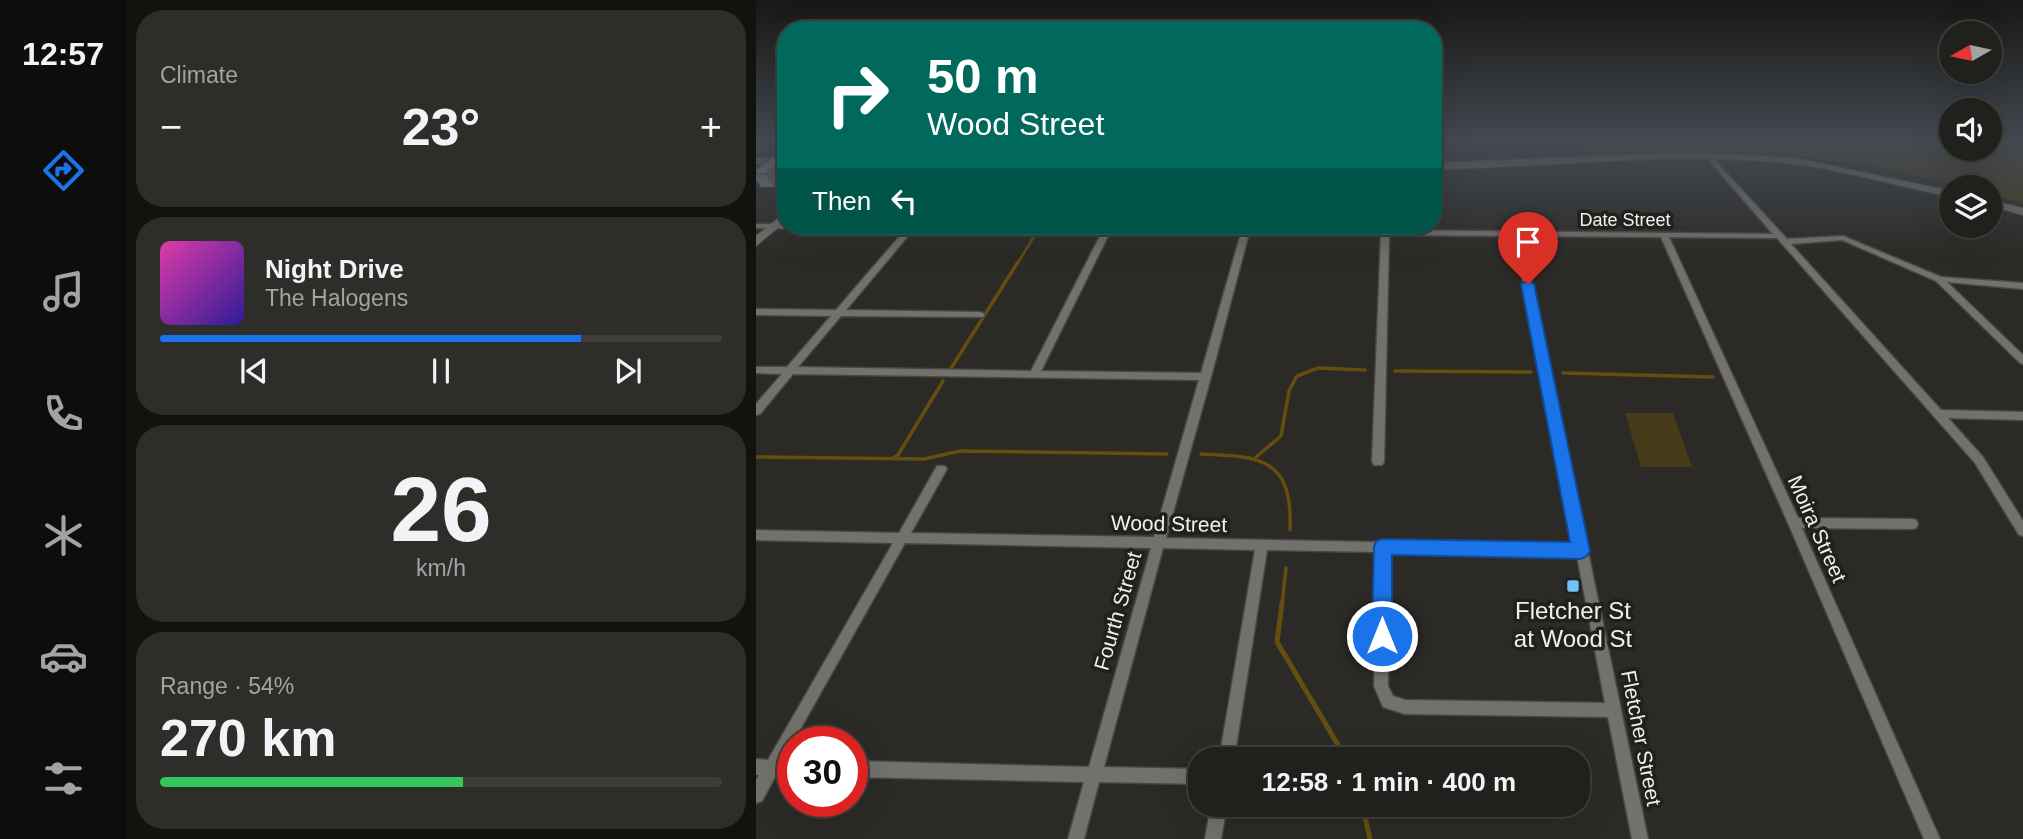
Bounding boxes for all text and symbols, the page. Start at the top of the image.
north arrow [1939,21,2002,84]
map controls [1939,21,2002,238]
text: 12:57 [22,36,104,72]
icon: right [812,49,903,140]
text: 50 m [927,49,1039,103]
text: Climate [160,62,238,88]
text: 23° [402,98,480,156]
button: sound [1939,98,2002,161]
text: − [160,106,182,148]
text: + [700,106,722,148]
text: Wood Street [927,106,1104,142]
icon: directions [39,146,88,195]
button: layers [1939,175,2002,238]
icon: left [885,182,923,220]
text: Then [812,186,871,216]
street label: Date Street [1579,210,1671,230]
pin [1498,212,1558,284]
icon: arrive [1509,223,1547,261]
text: Night Drive [265,254,404,284]
icon: music [39,267,88,316]
text: The Halogens [265,285,408,311]
icon: previous [235,352,273,390]
icon: pause [422,352,460,390]
icon: next [609,352,647,390]
icon: phone [39,389,88,438]
text: 26 [390,459,492,560]
street label: Moira Street [1784,472,1851,586]
icon: climate [39,511,88,560]
street label: Wood Street [1111,511,1228,536]
street label: Fourth Street [1090,549,1146,673]
text: km/h [416,555,466,581]
marker: Fletcher St at Wood St [1565,578,1581,594]
place label: Fletcher St at Wood St [1514,597,1632,652]
position arrow [1345,599,1419,673]
icon: car [39,632,88,681]
street label: Fletcher Street [1617,668,1666,808]
text: Range · 54% [160,673,294,699]
text: 270 km [160,709,336,767]
speed limit sign: 30 [777,726,868,817]
icon: filters [39,754,88,803]
text: 12:58 · 1 min · 400 m [1262,767,1516,797]

